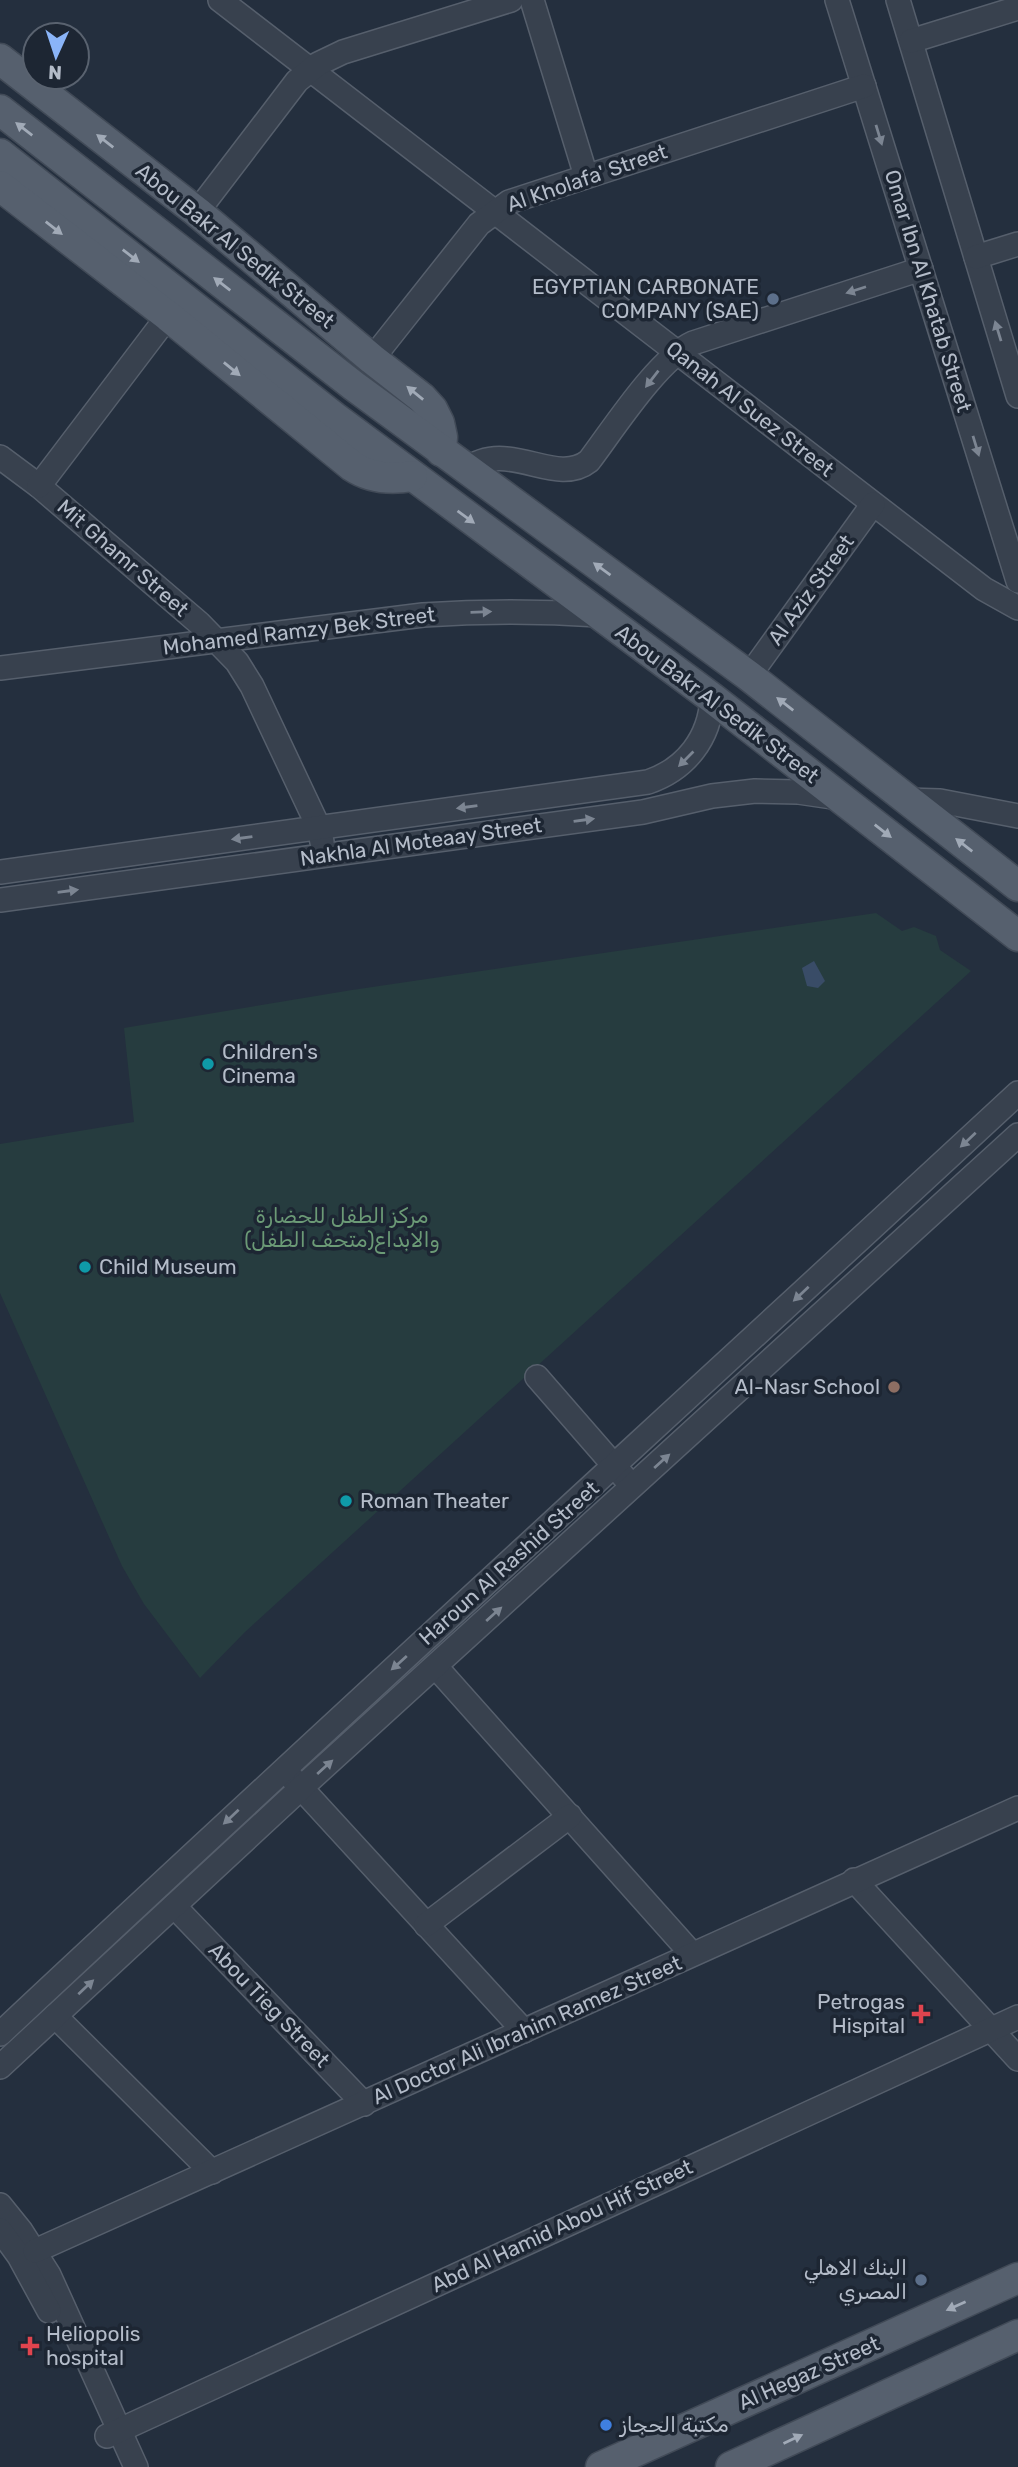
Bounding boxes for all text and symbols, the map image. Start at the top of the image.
north arrow [21,21,91,91]
text: N [48,61,63,84]
one-way arrow [15,121,33,136]
one-way arrow [874,125,885,146]
one-way arrow [97,133,115,148]
street label: Al Kholafa' Street [503,138,670,217]
street label: Abou Bakr Al Sedik Street [131,158,340,333]
street label: Omar Ibn Al Khatab Street [880,167,977,415]
one-way arrow [45,220,63,234]
one-way arrow [121,249,139,264]
place label: EGYPTIAN CARBONATE COMPANY (SAE) [532,274,759,323]
one-way arrow [214,276,232,291]
one-way arrow [845,285,866,296]
marker: EGYPTIAN CARBONATE COMPANY (SAE) [765,291,781,307]
one-way arrow [993,320,1003,341]
street label: Qanah Al Suez Street [662,335,839,482]
one-way arrow [223,361,241,376]
one-way arrow [644,370,659,388]
one-way arrow [406,385,424,400]
one-way arrow [971,436,982,457]
street label: Mit Ghamr Street [53,494,194,621]
one-way arrow [457,509,475,524]
street label: Al Aziz Street [762,530,859,650]
one-way arrow [593,562,611,576]
street label: Mohamed Ramzy Bek Street [161,601,437,660]
one-way arrow [470,606,492,617]
street label: Abou Bakr Al Sedik Street [611,619,824,788]
one-way arrow [776,697,794,712]
one-way arrow [678,750,694,767]
one-way arrow [456,802,478,813]
street label: Nakhla Al Moteaay Street [298,812,543,871]
one-way arrow [573,814,595,825]
one-way arrow [874,823,892,837]
one-way arrow [231,833,253,844]
one-way arrow [955,838,973,852]
one-way arrow [57,885,79,896]
place label: Children's Cinema [222,1039,318,1088]
marker: Children's Cinema [200,1056,216,1072]
one-way arrow [960,1131,977,1147]
park label: مركز الطفل للحضارة والابداع(متحف الطفل) [244,1203,440,1254]
place label: Child Museum [99,1254,237,1279]
marker: Child Museum [77,1259,93,1275]
one-way arrow [793,1286,810,1302]
place label: Al-Nasr School [735,1374,880,1399]
marker: Al-Nasr School [886,1379,902,1395]
one-way arrow [653,1453,670,1469]
street label: Haroun Al Rashid Street [414,1475,604,1650]
place label: Roman Theater [360,1488,509,1513]
marker: Roman Theater [338,1493,354,1509]
one-way arrow [485,1606,503,1622]
one-way arrow [390,1655,408,1671]
one-way arrow [316,1759,334,1775]
one-way arrow [222,1809,240,1825]
street label: Abou Tieg Street [204,1937,335,2072]
street label: Al Doctor Ali Ibrahim Ramez Street [368,1950,685,2109]
one-way arrow [77,1980,94,1996]
place label: Petrogas Hispital [817,1989,905,2038]
marker: Petrogas Hispital [911,2004,931,2024]
street label: Abd Al Hamid Abou Hif Street [427,2154,696,2297]
place label: البنك الاهلي المصري [804,2255,907,2306]
marker: البنك الاهلي المصري [913,2272,929,2288]
one-way arrow [946,2300,966,2312]
place label: Heliopolis hospital [46,2321,140,2370]
street label: Al Hegaz Street [734,2330,883,2415]
marker: Heliopolis hospital [20,2336,40,2356]
place label: مكتبة الحجاز [618,2412,729,2437]
marker: مكتبة الحجاز [598,2417,614,2433]
one-way arrow [782,2433,803,2444]

